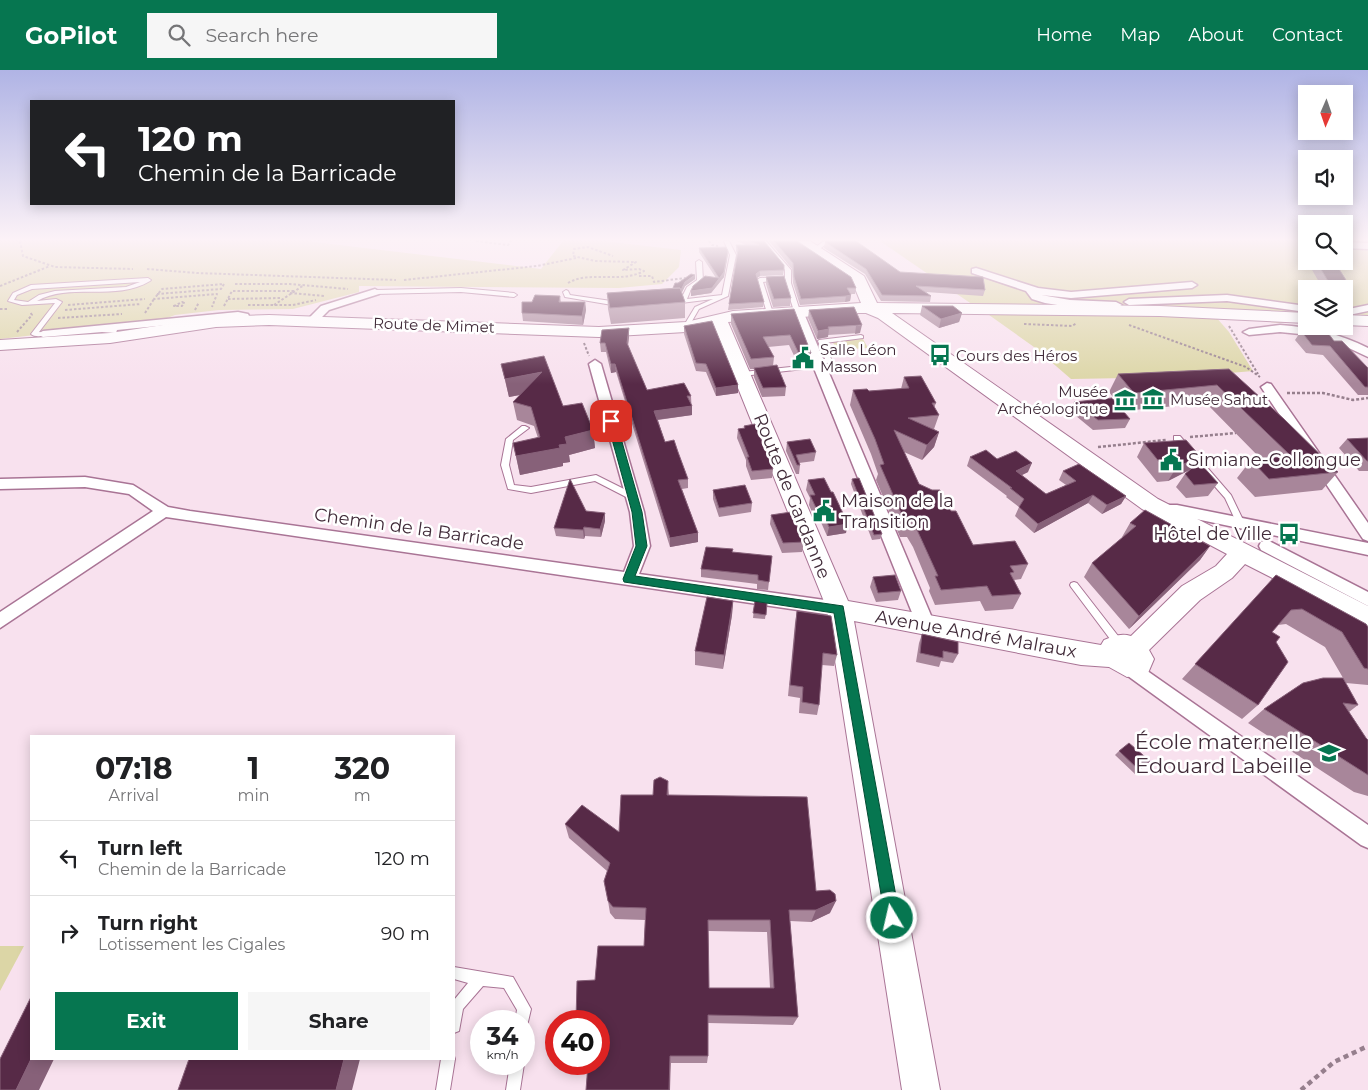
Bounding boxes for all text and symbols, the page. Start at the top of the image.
search box [147,13,497,58]
text: GoPilot [25,21,117,50]
icon: search [165,21,193,49]
text: Search here [205,24,318,47]
text: Home [1036,24,1092,46]
text: Map [1120,24,1160,46]
text: About [1188,24,1244,46]
text: Contact [1272,24,1343,46]
north arrow [1298,85,1352,140]
map controls [1298,85,1353,335]
text: 120 m [138,117,243,160]
icon: left [55,120,120,185]
button: sound [1298,150,1353,205]
text: Chemin de la Barricade [138,160,397,187]
button: search [1298,215,1353,270]
button: layers [1298,280,1353,335]
street label: Route de Mimet [373,313,495,337]
place label: Salle Léon Masson [820,340,896,376]
bus stop icon: Cours des Héros [927,342,953,368]
public building icon: Salle Léon Masson [790,345,816,371]
place label: Cours des Héros [956,346,1077,365]
place label: Musée Archéologique [997,382,1108,418]
museum icon: Musée Sahut [1140,386,1166,412]
museum icon: Musée Archéologique [1112,387,1138,413]
place label: Musée Sahut [1170,390,1268,409]
pin [590,400,632,442]
icon: arrive [597,407,625,435]
street label: Route de Gardanne [749,410,835,582]
public building icon: Simiane-Collongue [1158,447,1184,473]
place label: Simiane-Collongue [1188,449,1361,471]
place label: Maison de la Transition [841,490,954,533]
public building icon: Maison de la Transition [811,498,837,524]
street label: Chemin de la Barricade [313,503,525,555]
bus stop icon: Hôtel de Ville [1276,521,1302,547]
place label: Hôtel de Ville [1153,523,1272,545]
street label: Avenue André Malraux [874,605,1079,663]
place label: École maternelle Edouard Labeille [1135,729,1312,778]
school or university icon: École maternelle Edouard Labeille [1316,740,1342,766]
text: 07:18 [95,750,173,787]
text: 1 [248,750,259,787]
text: 320 [334,750,390,787]
text: Arrival [108,786,159,805]
text: min [237,786,270,805]
text: m [354,786,371,805]
text: Turn left [98,837,183,860]
icon: left [55,844,83,872]
text: 120 m [375,847,430,870]
text: Chemin de la Barricade [98,860,286,879]
position arrow [865,891,917,943]
text: Turn right [98,912,198,935]
icon: right [55,919,83,947]
text: 90 m [381,922,430,945]
text: Lotissement les Cigales [98,935,285,954]
button: Exit [55,992,238,1050]
button: Share [248,992,430,1050]
speed limit sign: 40 [545,1010,610,1075]
text: 34 [486,1021,519,1051]
text: km/h [486,1047,519,1062]

